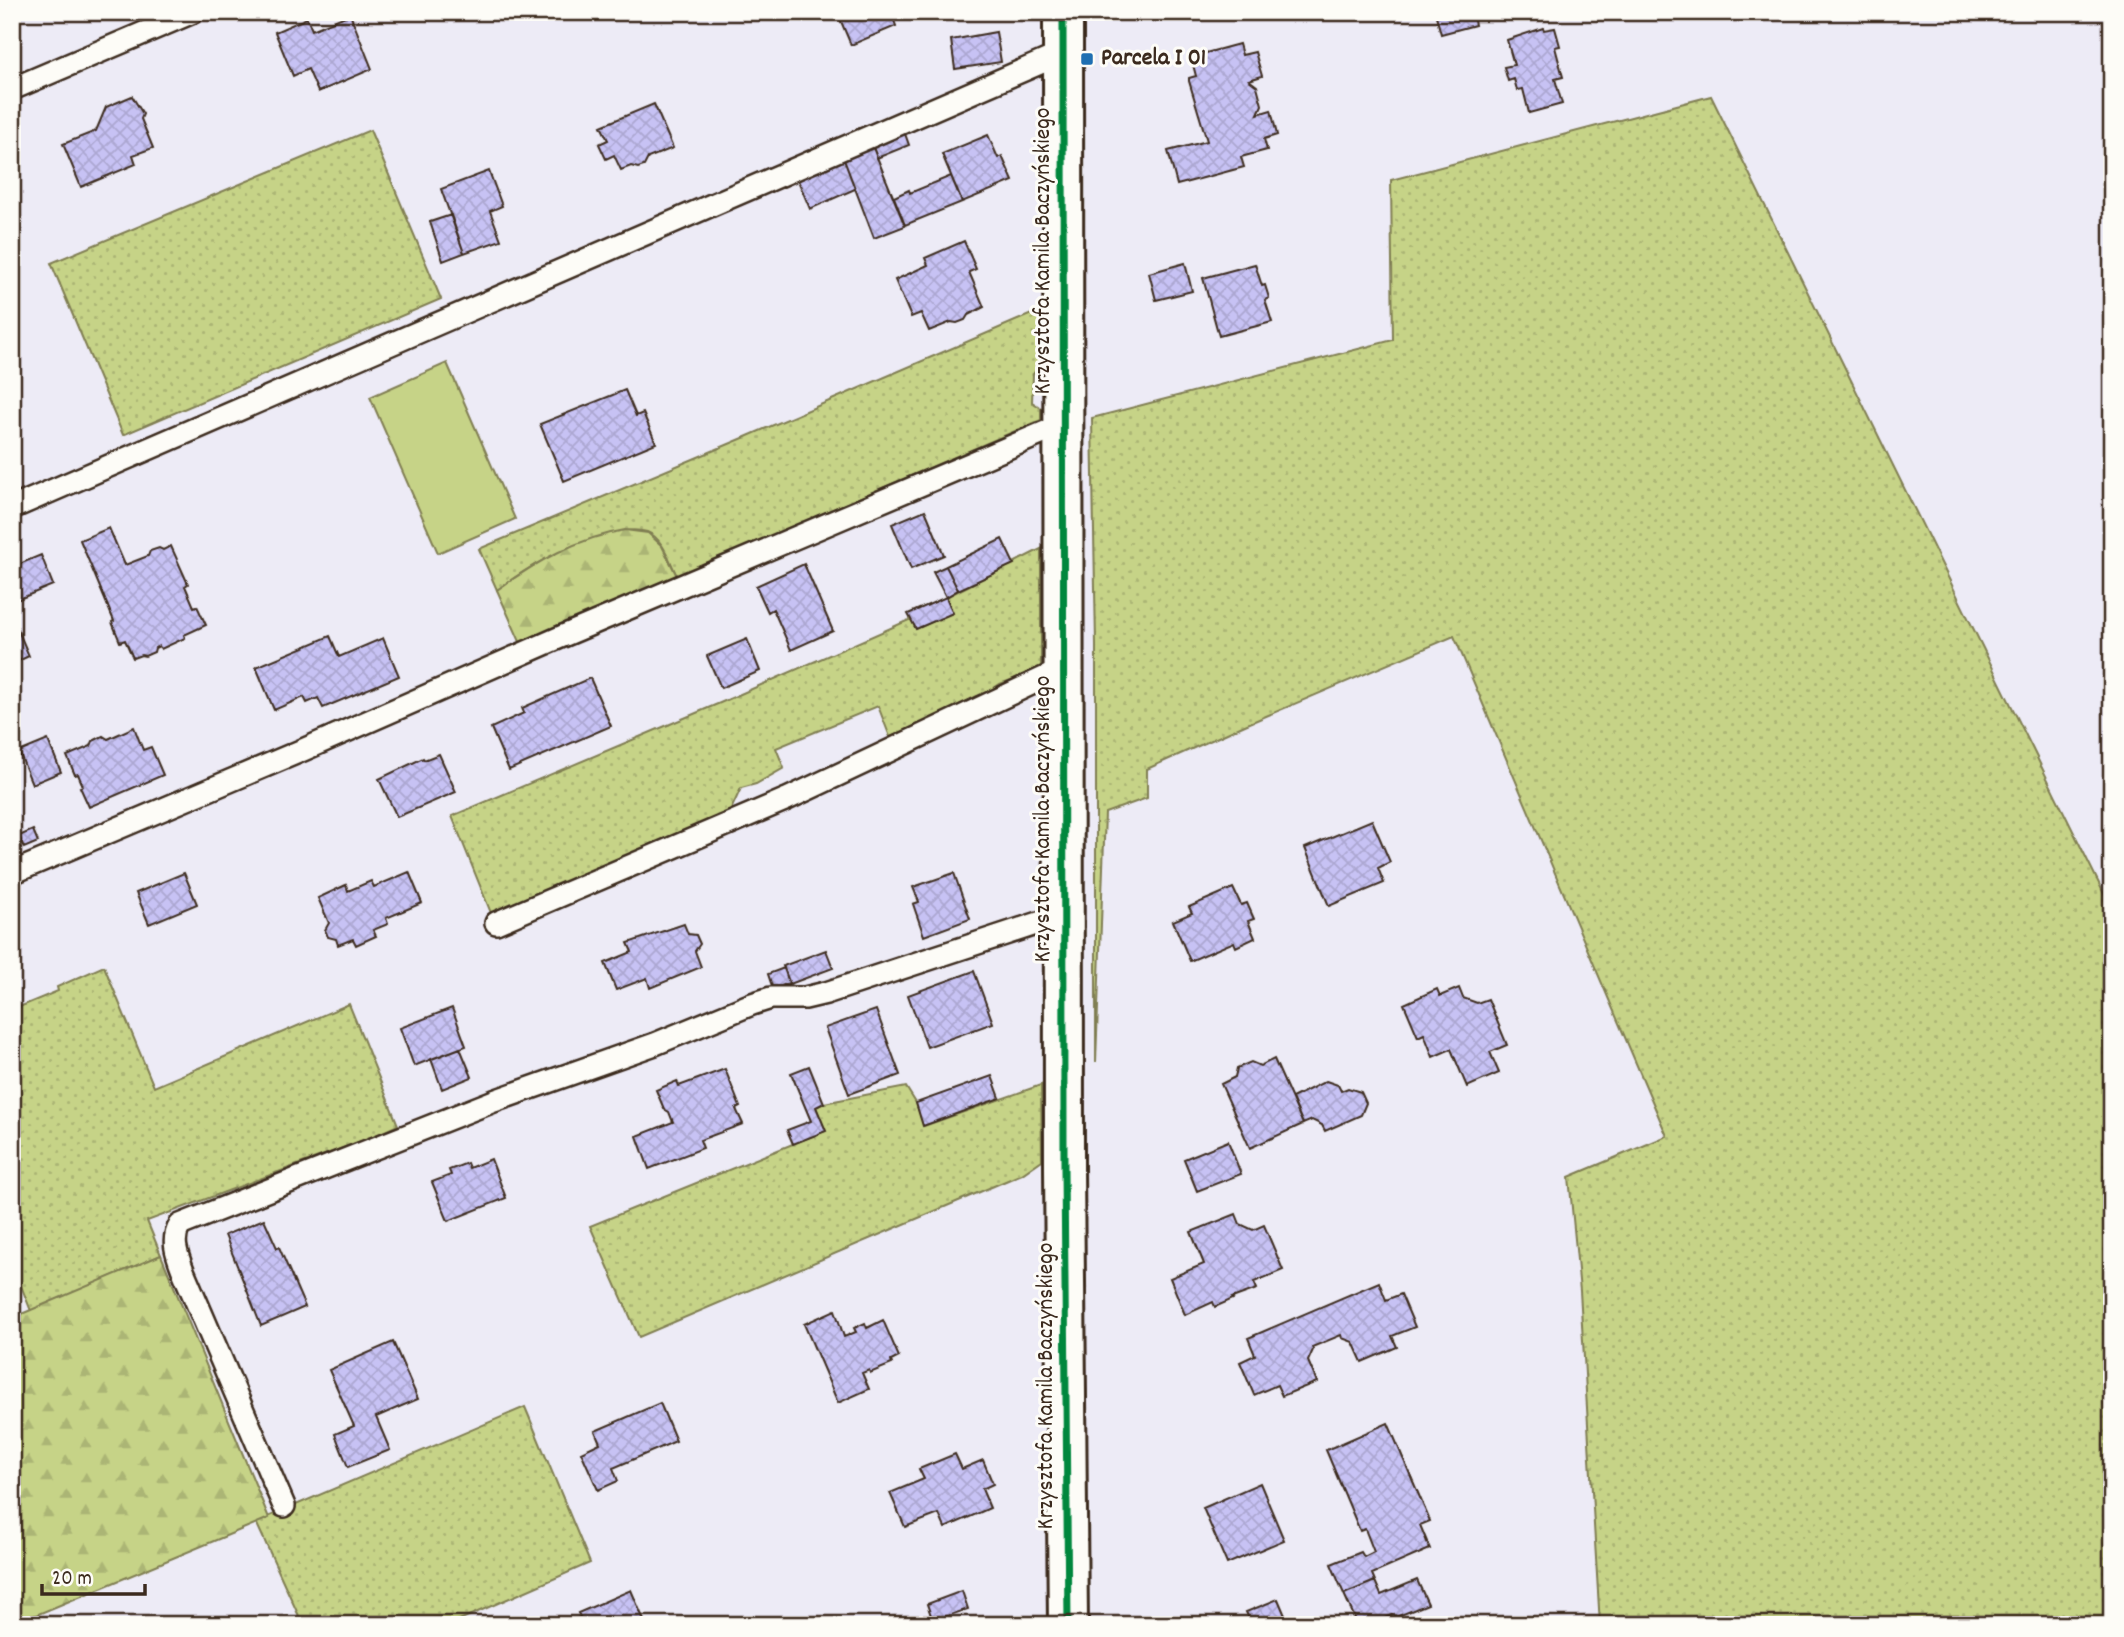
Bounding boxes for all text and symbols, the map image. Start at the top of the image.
place label: Parcela I 01 [1101,42,1206,76]
marker: Parcela I 01 [1079,51,1095,67]
street label: Krzysztofa Kamila Baczyńskiego [1027,108,1061,394]
street label: Krzysztofa Kamila Baczyńskiego [1027,676,1061,962]
street label: Krzysztofa Kamila Baczyńskiego [1030,1243,1064,1529]
scale bar [42,1553,145,1597]
text: 20 m [52,1565,92,1595]

